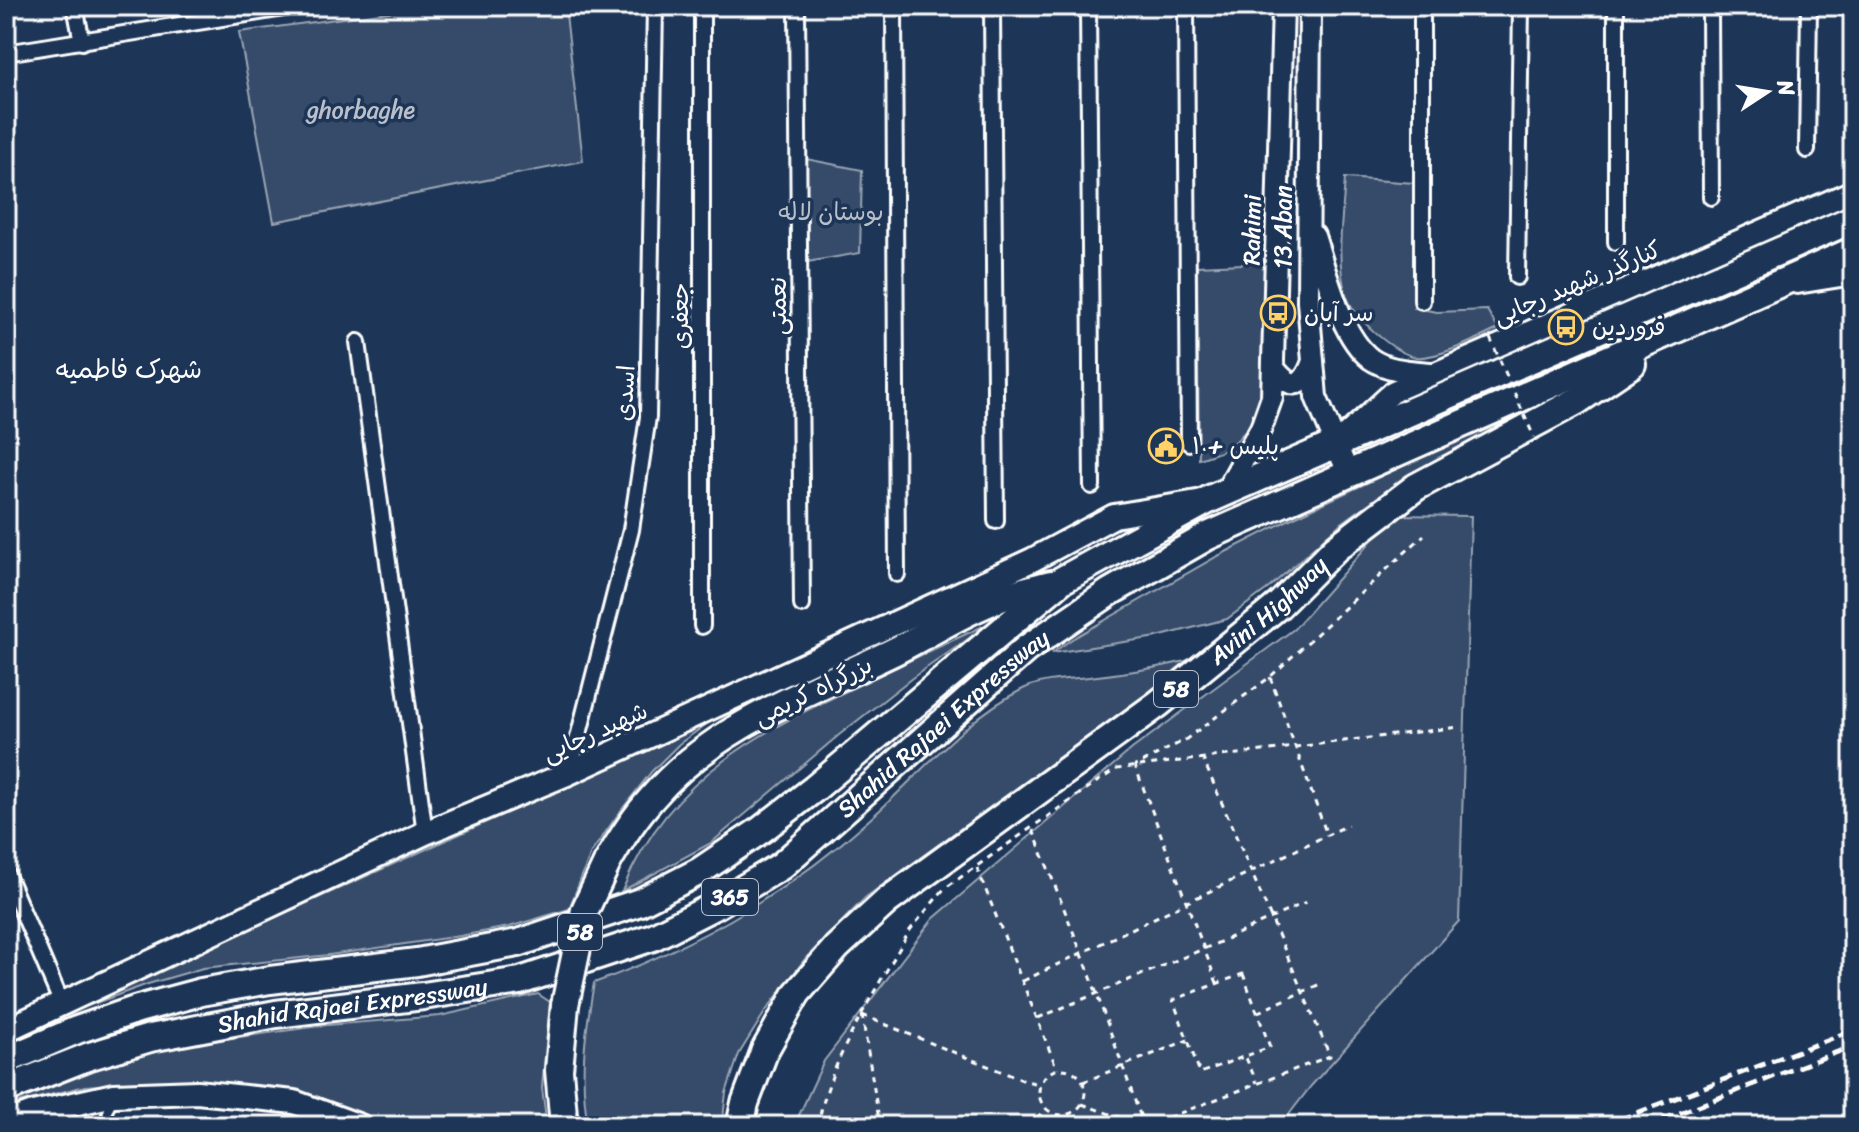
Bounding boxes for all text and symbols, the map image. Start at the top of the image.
north arrow [1727,52,1807,132]
text: N [1765,75,1807,100]
park label: ghorbaghe [305,89,416,131]
street label: 13 Aban [1262,185,1304,269]
park label: بوستان لاله [778,191,884,233]
street label: Rahimi [1230,194,1274,266]
street label: کنارگذر شهید رجایی [1486,229,1668,337]
street label: نعمتی [757,277,799,335]
street label: جعفری [659,283,701,349]
place label: سر آبان [1304,292,1374,334]
bus stop icon: سر آبان [1259,294,1297,332]
place label: فروردین [1592,306,1666,348]
bus stop icon: فروردین [1547,308,1585,346]
district label: شهرک فاطمیه [56,346,202,392]
street label: اسدی [603,364,647,422]
place label: پلیس +۱۰ [1192,425,1279,467]
public building icon: پلیس +۱۰ [1147,427,1185,465]
street label: Avini Highway [1198,545,1339,676]
street label: Shahid Rajaei Expressway [827,617,1059,829]
street label: بزرگراه کریمی [746,644,880,738]
road number: 58 [1154,671,1198,707]
street label: شهید رجایی [535,690,655,774]
road number: 365 [702,879,758,915]
road number: 58 [558,914,602,950]
street label: Shahid Rajaei Expressway [214,965,491,1046]

